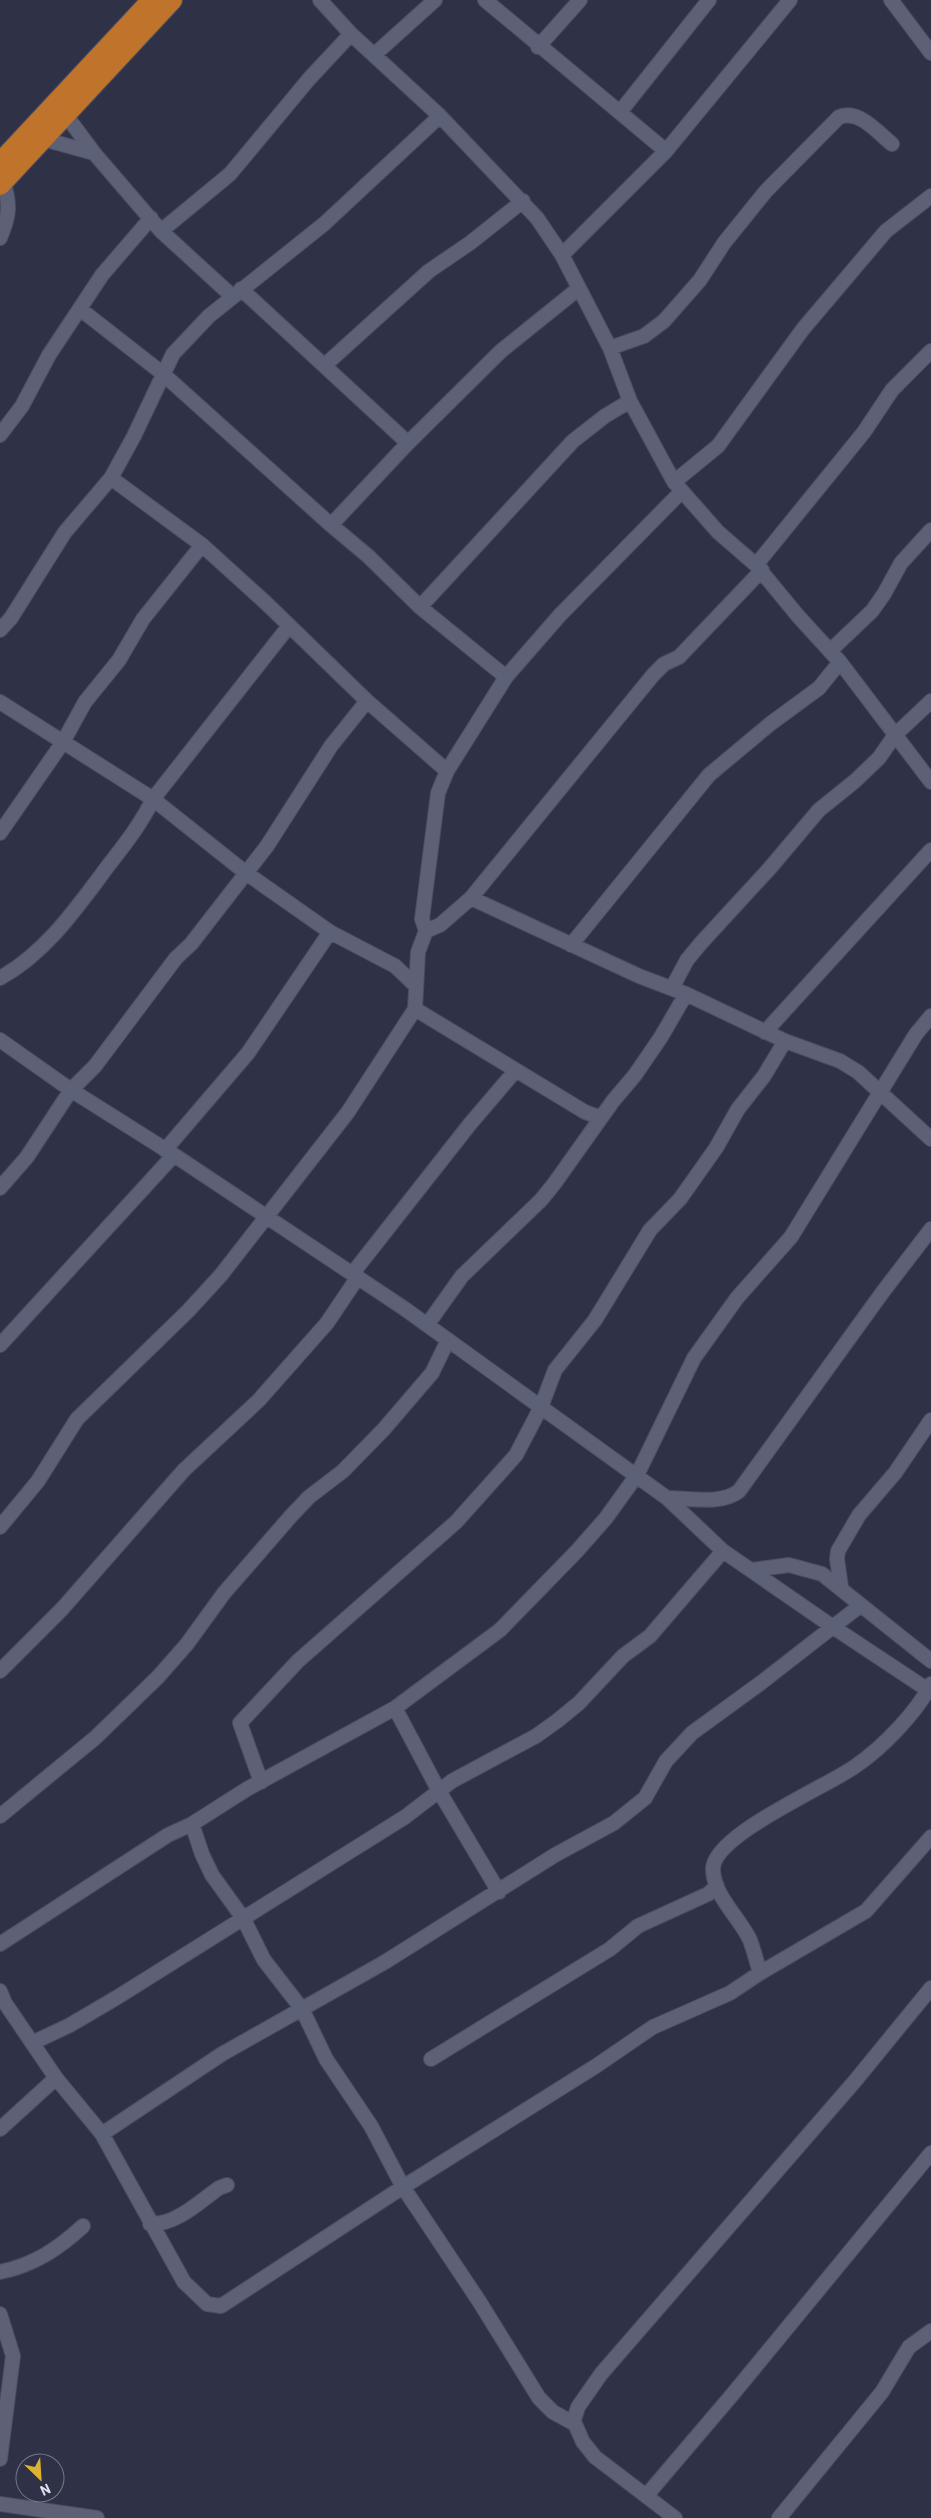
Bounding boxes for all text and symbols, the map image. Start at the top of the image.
north arrow [15,2453,65,2503]
text: N [38,2481,54,2500]

